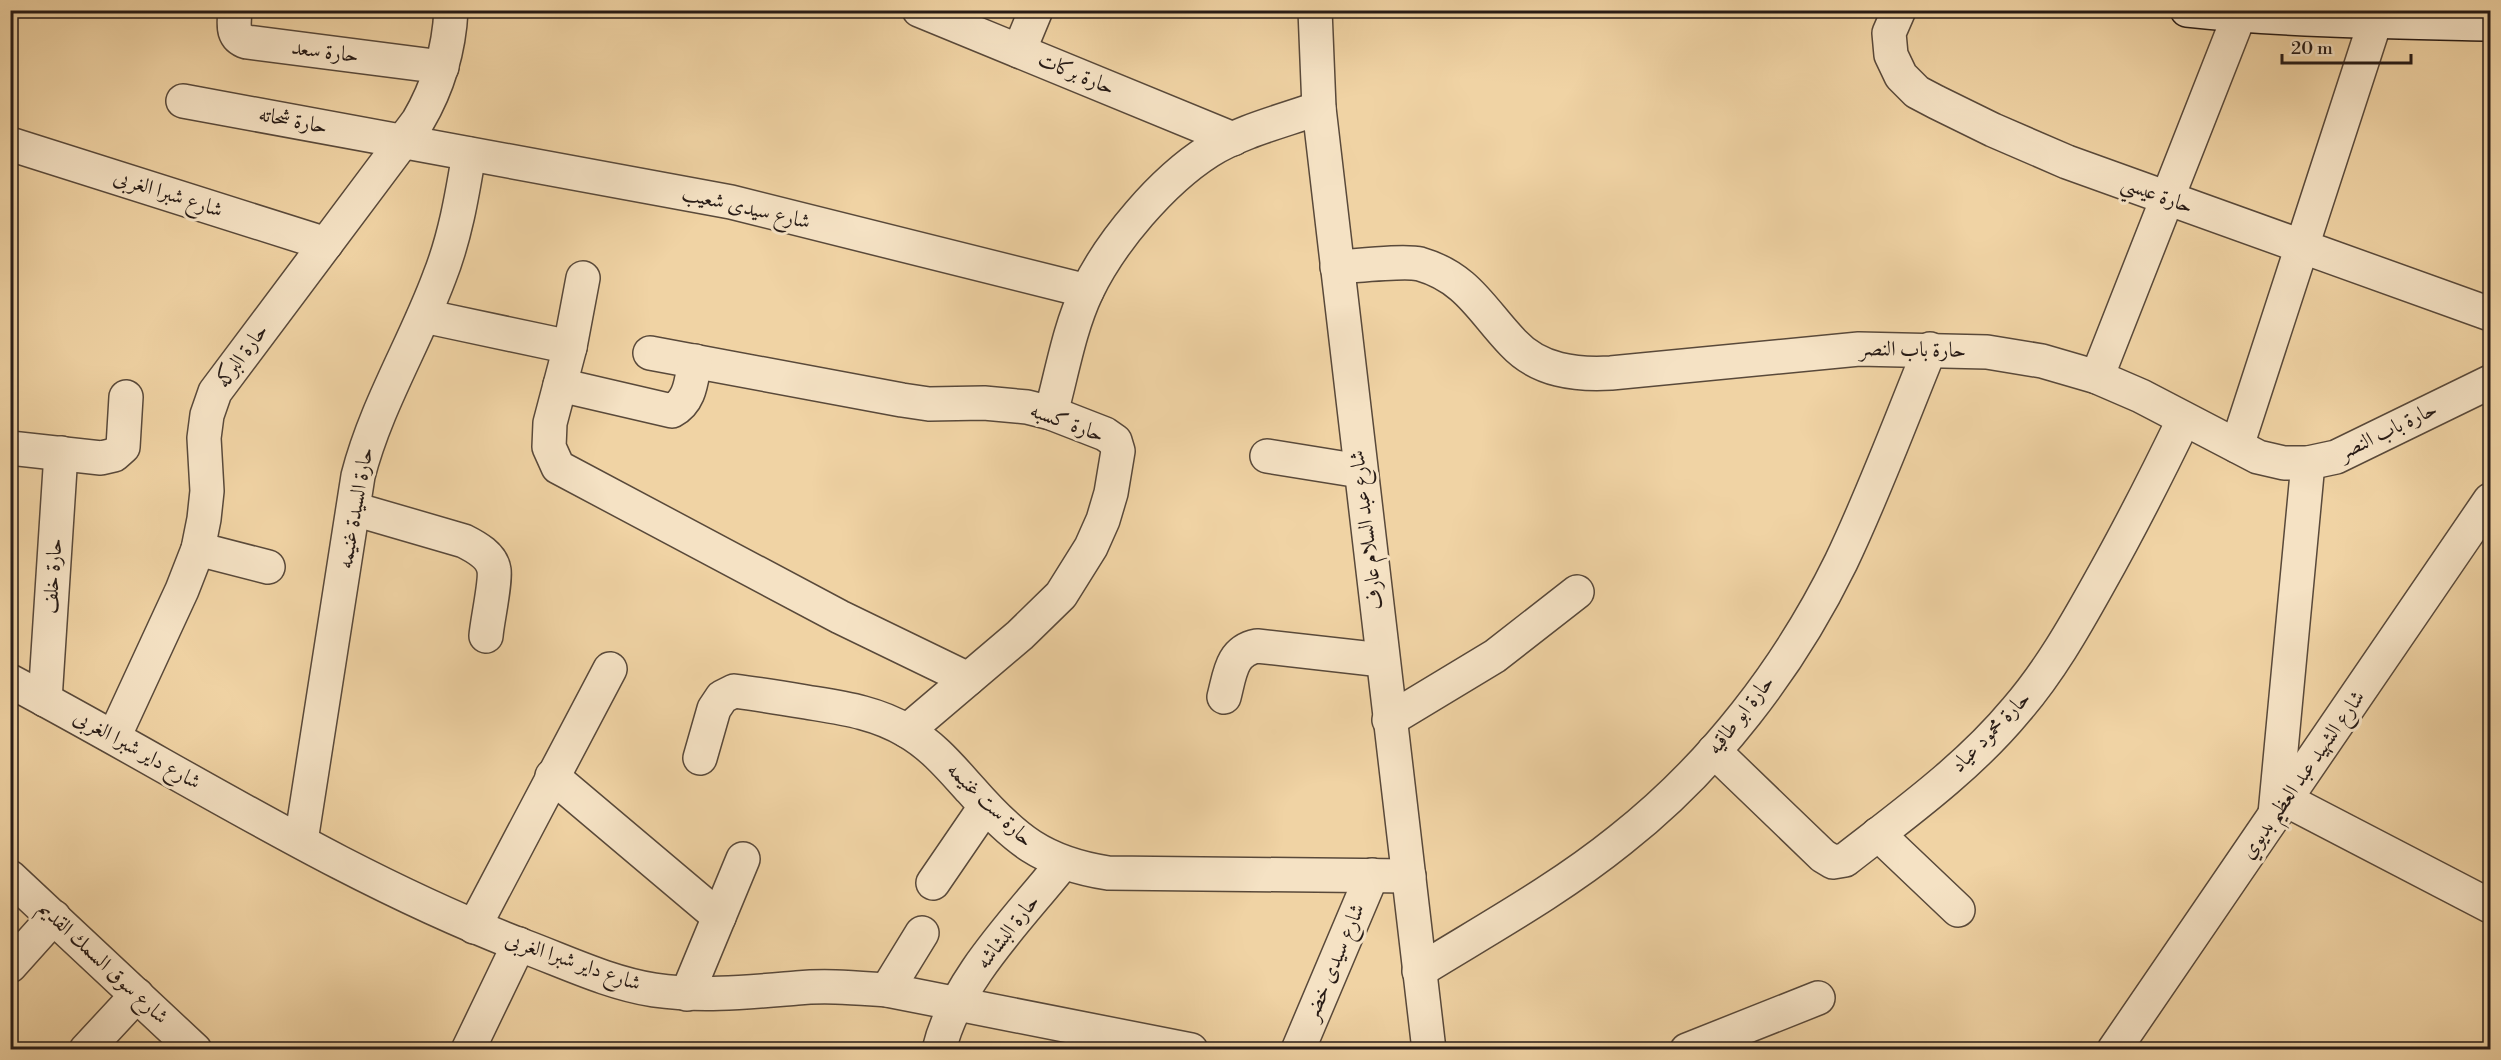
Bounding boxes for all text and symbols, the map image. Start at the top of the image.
scale bar [2282,27,2411,65]
street label: حارة سعد [290,35,360,69]
text: 20 m [2291,37,2333,60]
street label: حارة بركات [1034,47,1118,101]
street label: حارة شحاته [256,102,330,140]
street label: شارع شبرا الغربى [109,164,226,228]
street label: حارة عيسي [2115,170,2197,226]
street label: شارع سيدى شعيب [678,181,813,239]
street label: حارة البركه [209,318,274,393]
street label: حارة باب النصر [1858,336,1966,364]
street label: حارة باب النصر [2333,396,2441,467]
street label: حارة كسبه [1026,398,1108,448]
street label: حارة السيدة غنيمه [333,445,379,571]
street label: شارع عبد السلام عارف [1344,448,1394,611]
street label: حارة خلف [37,537,69,615]
street label: حارة ابو طاقيه [1702,670,1780,760]
street label: حارة محمود عياد [1946,686,2036,778]
street label: شارع الشهيد عبد العظيم بديوي [2235,686,2377,868]
street label: شارع داير شبرا الغربى [67,704,205,799]
street label: حارة ست غنيمه [941,757,1039,853]
street label: حارة البشاشه [971,889,1045,975]
street label: شارع سوق السمك القديم [30,896,174,1033]
street label: شارع سيدى خضر [1298,900,1375,1028]
street label: شارع داير شبرا الغربى [500,927,644,1001]

